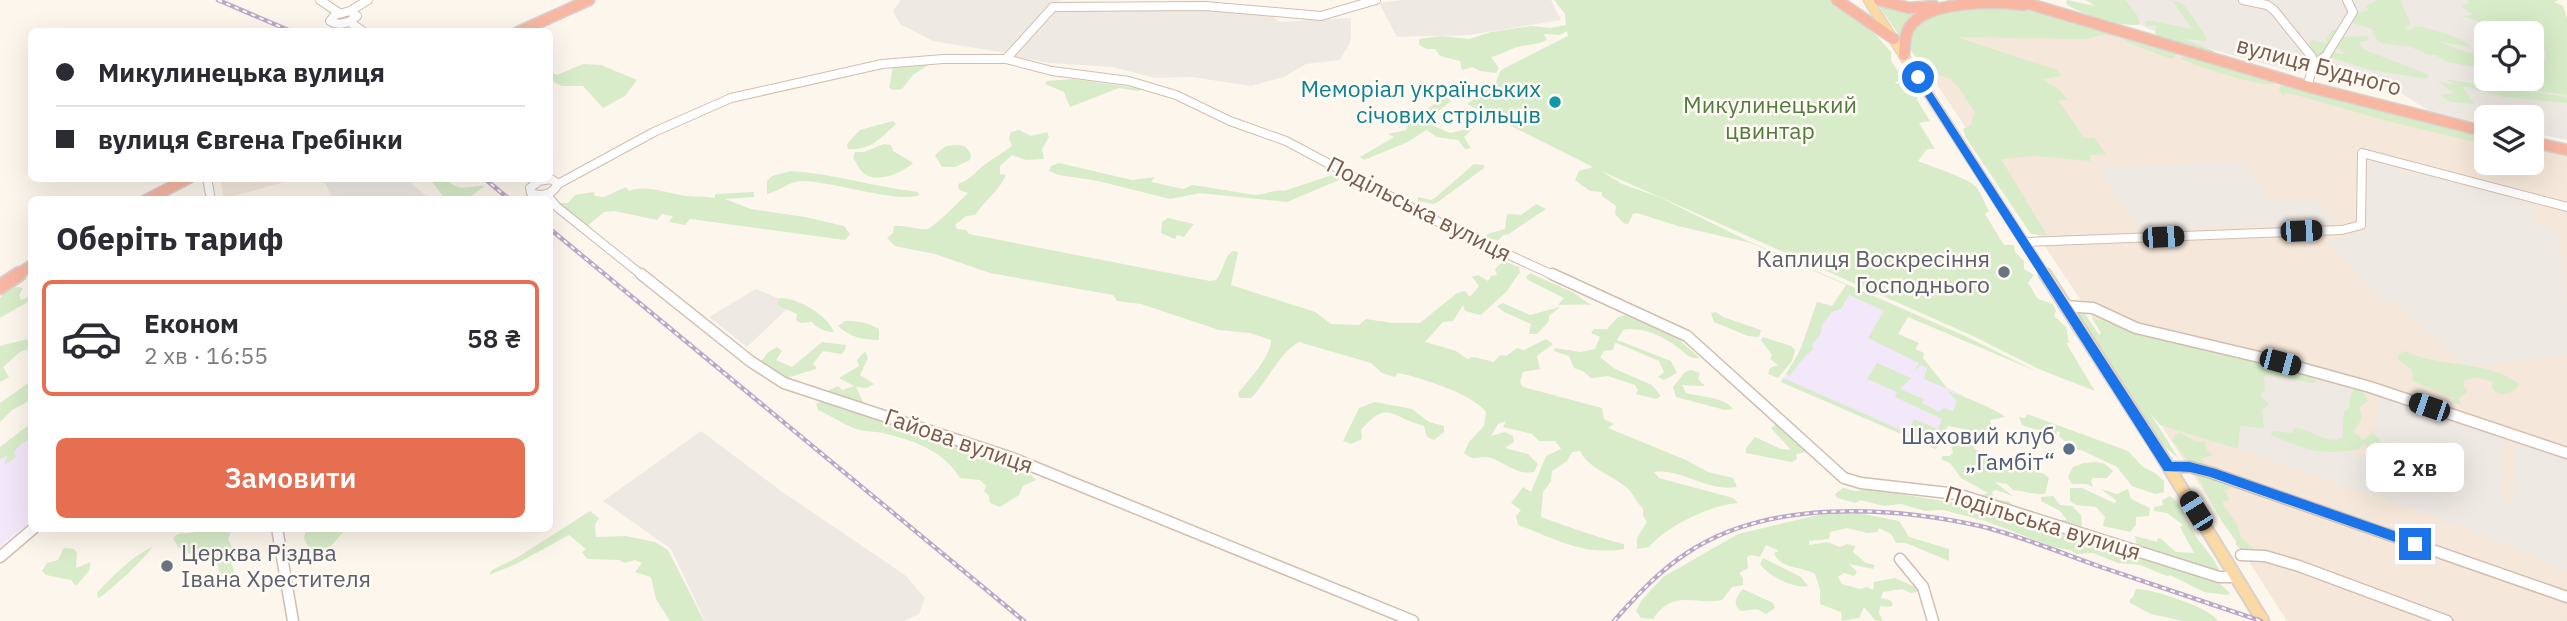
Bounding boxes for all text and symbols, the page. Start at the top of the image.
map controls [2474,21,2544,175]
button: locate [2474,21,2544,91]
street label: вулиця Будного [2233,29,2405,102]
text: Микулинецька вулиця [98,55,385,89]
route start [1902,61,1934,93]
place label: Меморіал українських січових стрільців [1300,73,1541,129]
park label: Микулинецький цвинтар [1683,89,1857,145]
marker: Меморіал українських січових стрільців [1547,94,1563,110]
button: layers [2474,105,2544,175]
text: вулиця Євгена Гребінки [98,122,403,156]
street label: Подільська вулиця [1322,149,1517,268]
text: Оберіть тариф [56,217,283,259]
car [2280,220,2323,242]
car [2142,225,2185,249]
place label: Каплиця Воскресіння Господнього [1757,243,1990,299]
marker: Каплиця Воскресіння Господнього [1996,264,2012,280]
text: Економ [144,306,239,340]
icon: car [60,307,123,370]
text: 58 ₴ [467,321,521,355]
text: 2 хв · 16:55 [144,340,268,370]
car [2257,346,2304,378]
car [2406,390,2453,424]
street label: Гайова вулиця [881,401,1037,479]
place label: Шаховий клуб „Гамбіт“ [1901,420,2055,476]
button: Замовити [56,438,525,518]
marker: Шаховий клуб „Гамбіт“ [2061,441,2077,457]
callout: 2 хв [2366,442,2464,491]
text: 2 хв [2393,452,2437,482]
street label: Подільська вулиця [1942,478,2145,566]
car [2176,488,2217,534]
route end [2399,528,2431,560]
place label: Церква Різдва Івана Хрестителя [181,537,371,593]
marker: Церква Різдва Івана Хрестителя [159,558,175,574]

